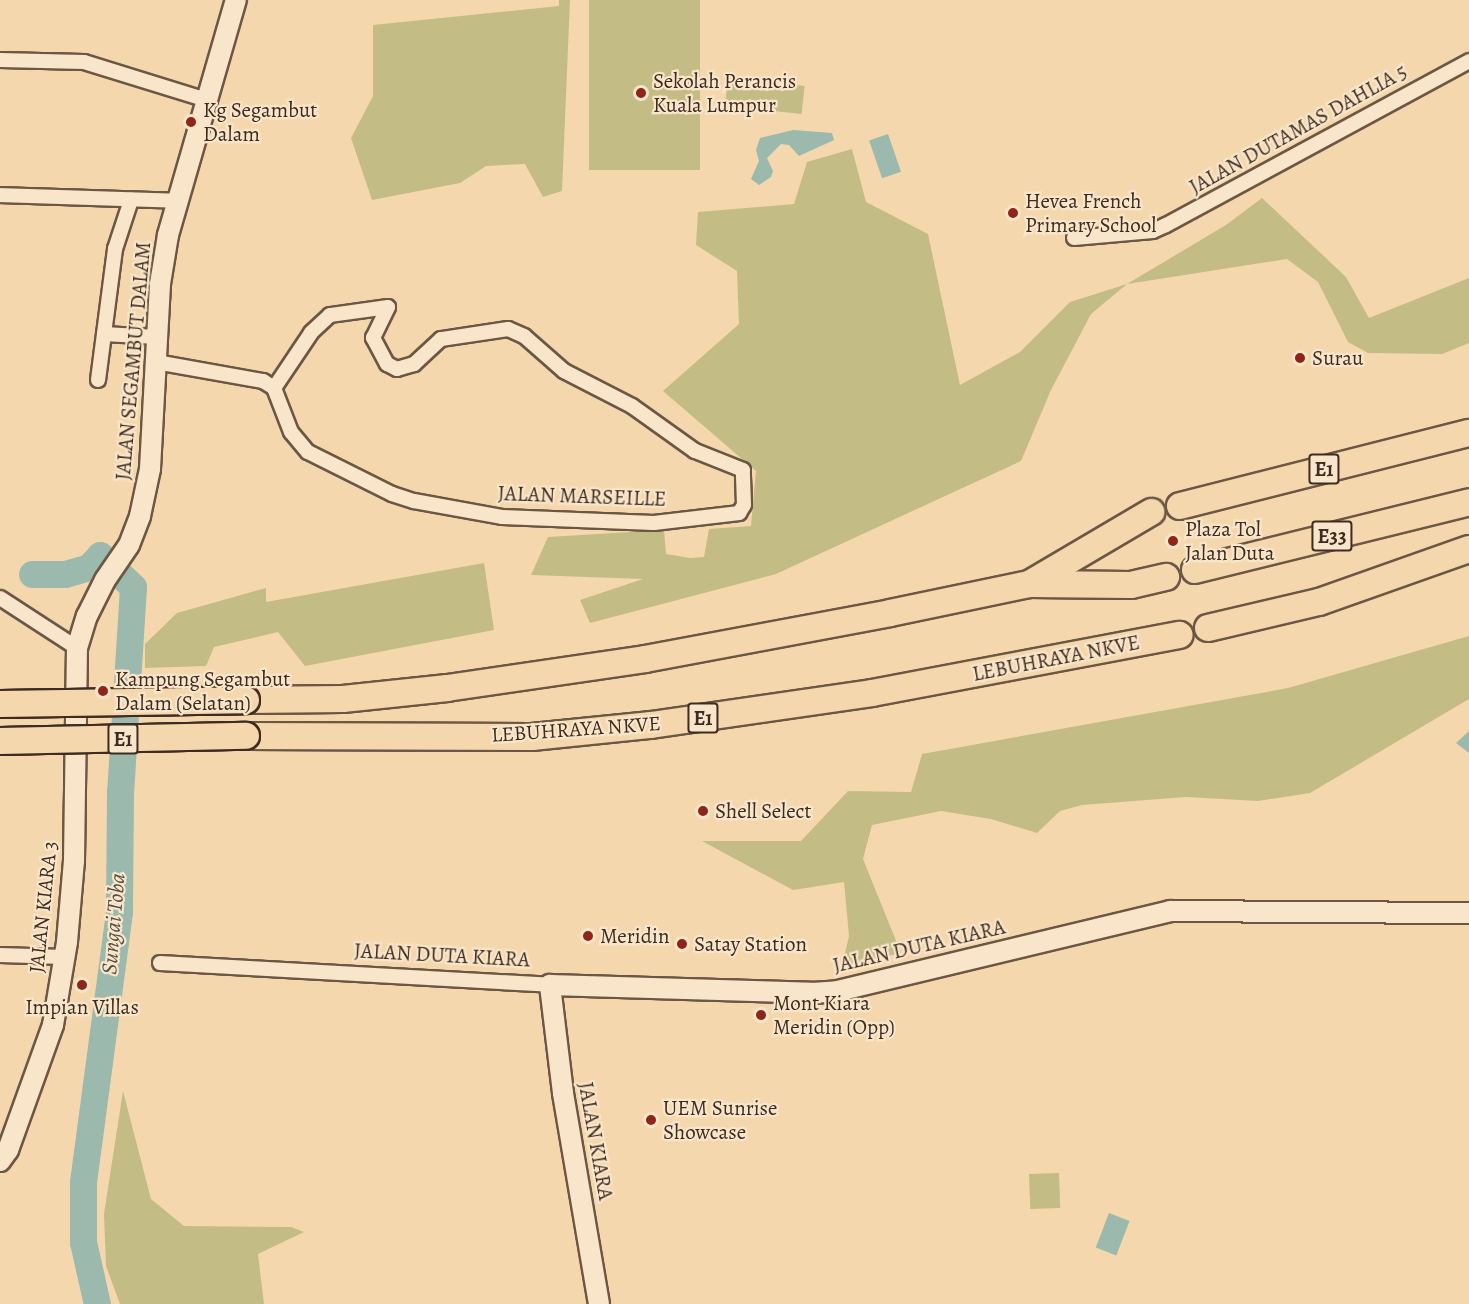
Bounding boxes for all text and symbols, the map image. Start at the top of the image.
street label: JALAN DUTAMAS DAHLIA 5 [1185,59,1411,199]
place label: Sekolah Perancis Kuala Lumpur [653,68,796,118]
marker: Sekolah Perancis Kuala Lumpur [634,86,648,100]
place label: Kg Segambut Dalam [203,97,317,147]
marker: Kg Segambut Dalam [184,115,198,129]
place label: Hevea French Primary School [1025,188,1156,238]
marker: Hevea French Primary School [1006,206,1020,220]
street label: JALAN SEGAMBUT DALAM [110,241,156,481]
place label: Surau [1312,345,1363,371]
marker: Surau [1293,351,1307,365]
road number: E1 [1308,452,1340,486]
street label: JALAN MARSEILLE [497,480,667,512]
place label: Plaza Tol Jalan Duta [1185,516,1274,566]
road number: E33 [1311,519,1353,553]
marker: Plaza Tol Jalan Duta [1166,534,1180,548]
street label: LEBUHRAYA NKVE [970,629,1142,687]
place label: Kampung Segambut Dalam (Selatan) [115,666,290,716]
marker: Kampung Segambut Dalam (Selatan) [96,684,110,698]
road number: E1 [686,701,720,735]
street label: LEBUHRAYA NKVE [490,711,662,747]
road number: E1 [106,722,140,756]
place label: Shell Select [715,798,811,824]
marker: Shell Select [696,804,710,818]
street label: JALAN KIARA 3 [24,840,62,974]
water label: Sungai Toba [96,872,132,976]
street label: JALAN DUTA KIARA [830,914,1008,978]
place label: Meridin [600,923,669,949]
marker: Meridin [581,929,595,943]
place label: Satay Station [694,931,807,957]
marker: Satay Station [675,937,689,951]
street label: JALAN DUTA KIARA [353,938,531,972]
marker: Impian Villas [75,978,89,992]
place label: Mont Kiara Meridin (Opp) [773,990,895,1040]
place label: Impian Villas [25,994,139,1020]
marker: Mont Kiara Meridin (Opp) [754,1008,768,1022]
street label: JALAN KIARA [573,1080,619,1202]
place label: UEM Sunrise Showcase [663,1095,777,1145]
marker: UEM Sunrise Showcase [644,1113,658,1127]

